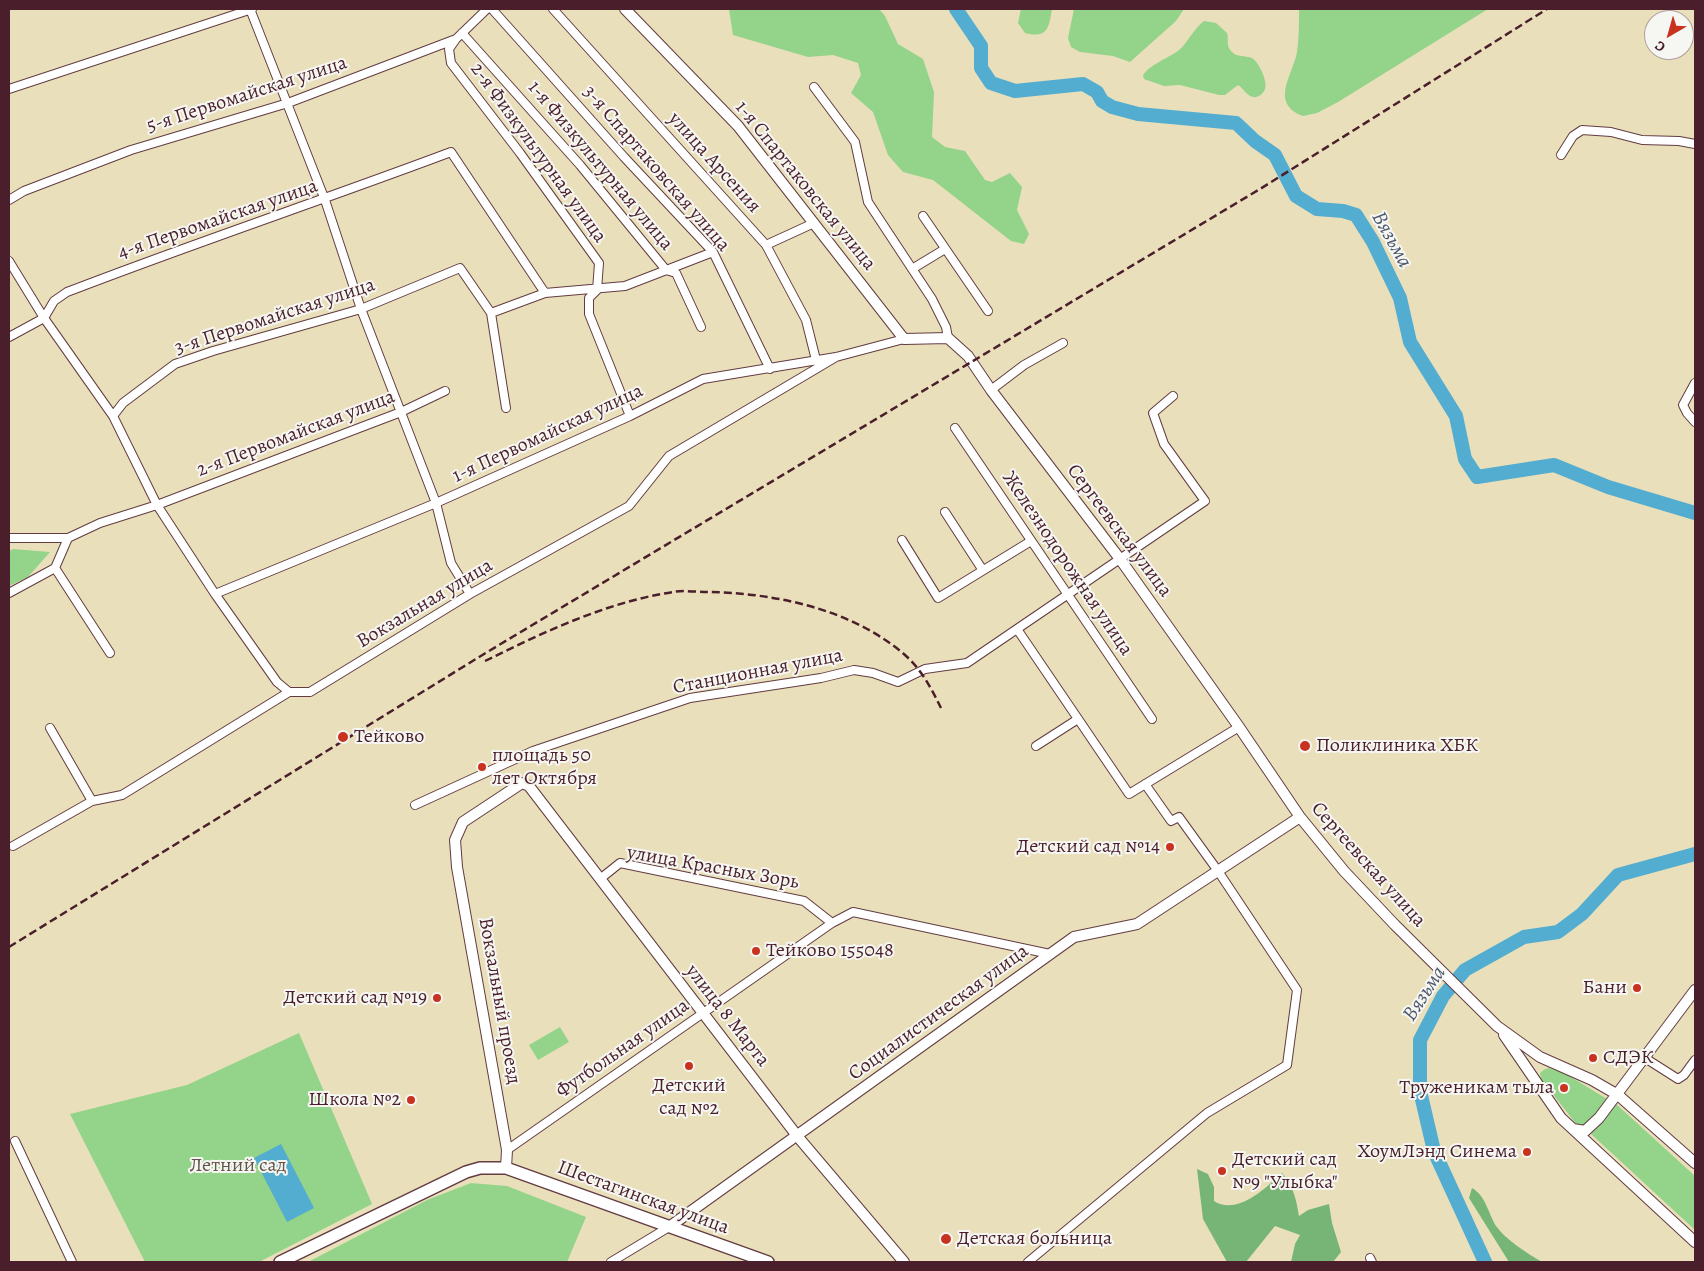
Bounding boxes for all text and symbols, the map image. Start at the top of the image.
north arrow [1644,10,1694,60]
text: С [1651,36,1669,57]
street label: 5-я Первомайская улица [144,51,350,139]
street label: 2-я Физкультурная улица [465,58,611,248]
street label: 1-я Физкультурная улица [522,76,678,256]
street label: 3-я Спартаковская улица [577,81,735,257]
street label: 1-я Спартаковская улица [729,96,881,276]
street label: улица Арсения [662,108,766,218]
street label: 4-я Первомайская улица [115,174,321,266]
water label: Вязьма [1365,207,1417,273]
street label: 3-я Первомайская улица [172,273,378,361]
street label: 1-я Первомайская улица [449,379,647,489]
street label: 2-я Первомайская улица [194,385,398,483]
street label: Сергеевская улица [1061,460,1177,602]
street label: Железнодорожная улица [996,467,1138,661]
street label: Вокзальная улица [353,554,497,654]
street label: Станционная улица [671,644,845,700]
place label: Тейково [354,725,424,749]
marker: Тейково [336,730,350,744]
place label: Поликлиника ХБК [1316,734,1478,758]
marker: Поликлиника ХБК [1298,739,1312,753]
place label: площадь 50 лет Октября [492,744,597,791]
marker: площадь 50 лет Октября [476,761,488,773]
street label: Сергеевская улица [1305,797,1431,933]
place label: Детский сад №14 [1016,835,1160,859]
street label: улица Красных Зорь [625,841,801,895]
marker: Детский сад №14 [1164,841,1176,853]
street label: Вокзальный проезд [473,916,525,1086]
place label: Тейково 155048 [766,939,894,963]
street label: Социалистическая улица [844,940,1034,1086]
marker: Тейково 155048 [750,945,762,957]
street label: улица 8 Марта [680,960,774,1072]
water label: Вязьма [1398,962,1452,1026]
place label: Бани [1583,976,1627,1000]
marker: Бани [1631,982,1643,994]
place label: Детский сад №19 [283,986,427,1010]
marker: Детский сад №19 [431,992,443,1004]
street label: Футбольная улица [552,994,694,1104]
place label: СДЭК [1603,1046,1653,1070]
marker: СДЭК [1587,1052,1599,1064]
marker: Детский сад №2 [683,1060,695,1072]
place label: Детский сад №2 [652,1074,726,1121]
place label: Труженикам тыла [1399,1076,1554,1100]
marker: Труженикам тыла [1558,1082,1570,1094]
place label: Школа №2 [308,1088,401,1112]
marker: Школа №2 [405,1094,417,1106]
place label: ХоумЛэнд Синема [1357,1140,1517,1164]
marker: ХоумЛэнд Синема [1521,1146,1533,1158]
place label: Детский сад №9 "Улыбка" [1232,1148,1338,1195]
park label: Летний сад [189,1154,287,1178]
street label: Шестагинская улица [554,1156,732,1240]
marker: Детский сад №9 "Улыбка" [1216,1165,1228,1177]
place label: Детская больница [957,1227,1112,1251]
marker: Детская больница [939,1232,953,1246]

